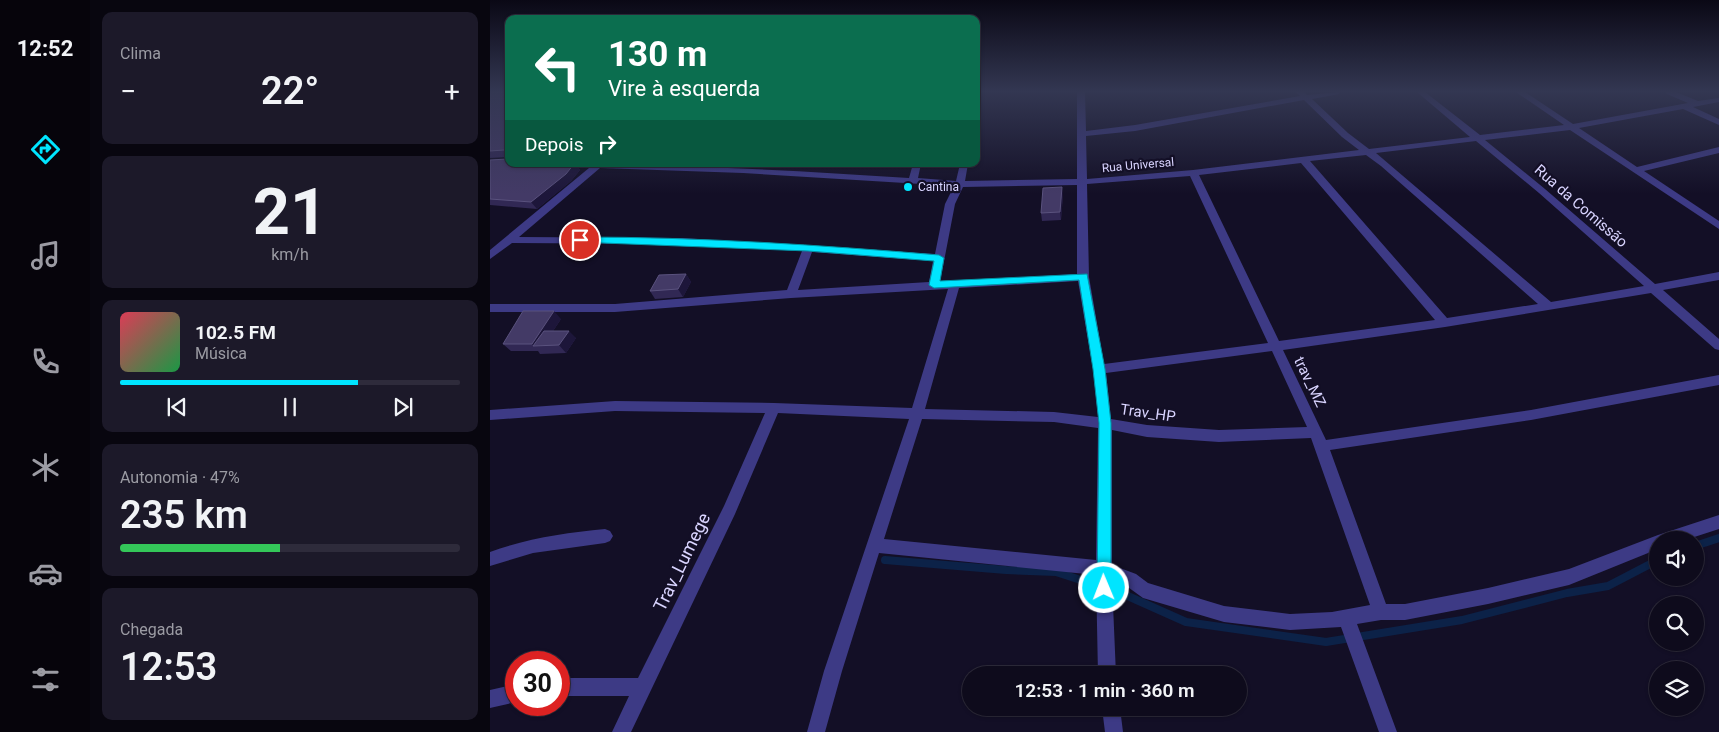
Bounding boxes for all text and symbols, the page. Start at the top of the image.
text: 130 m [608,34,707,75]
icon: left [525,35,590,100]
text: 12:52 [17,36,73,61]
text: Clima [120,44,161,63]
text: 22° [261,69,319,113]
text: − [120,75,136,108]
text: + [444,75,460,108]
text: Vire à esquerda [608,76,760,101]
icon: right [593,130,621,158]
icon: directions [28,132,63,167]
text: Depois [525,133,583,156]
street label: Rua Universal [1101,155,1175,175]
street label: Rua da Comissão [1531,161,1631,251]
text: 21 [253,174,327,250]
place label: Cantina [918,180,959,194]
marker: Cantina [902,181,914,193]
pin [559,219,601,261]
icon: arrive [566,226,594,254]
icon: music [28,238,63,273]
text: km/h [271,245,309,264]
text: 102.5 FM [195,321,276,344]
icon: phone [28,344,63,379]
text: Música [195,344,247,363]
street label: trav_MZ [1290,354,1330,410]
icon: previous [163,393,191,421]
icon: pause [276,393,304,421]
icon: next [389,393,417,421]
street label: Trav_HP [1119,400,1177,426]
icon: climate [28,450,63,485]
text: Autonomia · 47% [120,468,240,487]
text: 235 km [120,493,248,537]
street label: Trav_Lumege [649,509,714,614]
map controls [1649,531,1704,716]
button: sound [1649,531,1704,586]
icon: car [28,556,63,591]
position arrow [1077,561,1129,613]
button: search [1649,596,1704,651]
text: Chegada [120,620,183,639]
text: 12:53 [120,645,217,689]
speed limit sign: 30 [505,651,570,716]
button: layers [1649,661,1704,716]
icon: filters [28,662,63,697]
text: 12:53 · 1 min · 360 m [1014,679,1195,702]

